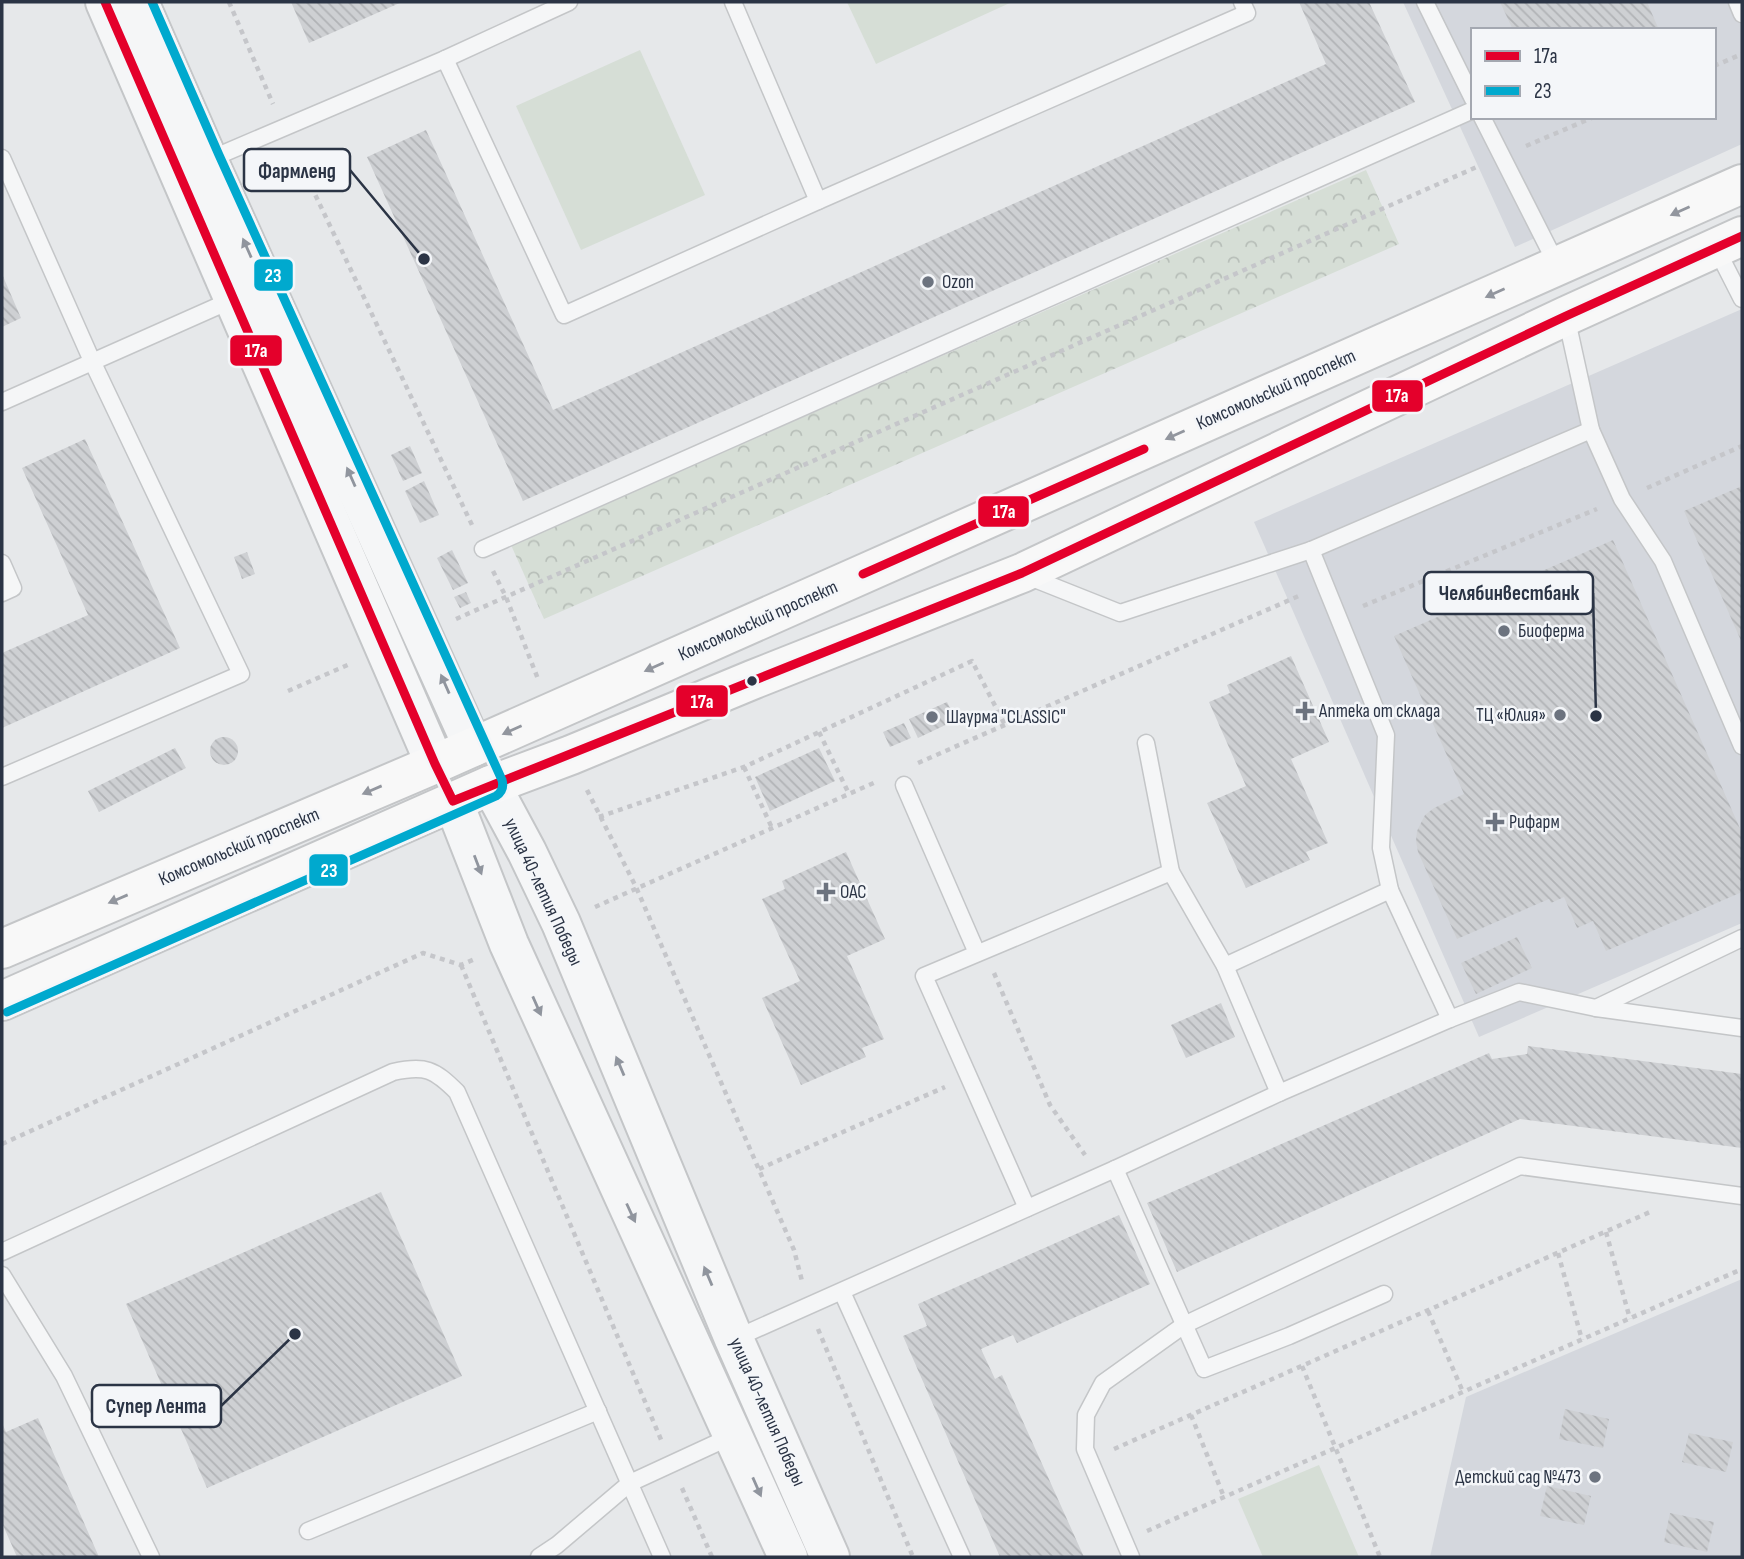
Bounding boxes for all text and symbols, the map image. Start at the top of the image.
legend [1471,28,1716,119]
text: 17a [1534,44,1557,69]
text: 23 [1534,79,1552,104]
callout: Фармленд [244,149,350,191]
text: Фармленд [258,159,336,184]
one-way arrow [1670,205,1690,217]
one-way arrow [241,237,252,258]
line badge: 23 [253,258,294,292]
text: 23 [265,265,281,288]
place label: Ozon [942,271,974,294]
marker: Ozon [920,274,936,290]
one-way arrow [1485,287,1505,299]
line badge: 17a [229,334,283,367]
text: 17a [245,340,267,363]
street label: Комсомольский проспект [1193,344,1359,436]
line badge: 17a [1371,379,1424,413]
text: 17a [1386,385,1408,408]
one-way arrow [1165,429,1185,441]
one-way arrow [345,467,357,487]
line badge: 17a [977,495,1030,528]
text: 17a [993,501,1015,524]
callout: Челябинвестбанк [1424,572,1593,614]
street label: Комсомольский проспект [675,575,841,667]
text: Челябинвестбанк [1439,581,1580,606]
place label: Биоферма [1518,620,1585,643]
marker: Биоферма [1496,623,1512,639]
one-way arrow [644,661,664,673]
one-way arrow [439,674,450,695]
unlabelled marker [745,674,759,688]
line badge: 17a [675,684,729,718]
text: 17a [691,691,713,714]
place label: Аптека от склада [1318,700,1440,723]
marker: Аптека от склада [1297,703,1313,719]
place label: ТЦ «Юлия» [1476,704,1546,727]
place label: Шаурма "CLASSIC" [946,706,1066,729]
marker: ТЦ «Юлия» [1552,707,1568,723]
marker: Шаурма "CLASSIC" [924,709,940,725]
one-way arrow [501,724,522,735]
one-way arrow [361,785,382,796]
street label: Комсомольский проспект [155,803,323,891]
place label: Рифарм [1509,811,1560,834]
marker: Рифарм [1487,814,1503,830]
street label: улица 40-летия Победы [499,815,587,969]
line badge: 23 [308,853,349,887]
one-way arrow [473,854,484,875]
text: 23 [321,860,337,883]
place label: ОАС [840,881,866,904]
marker: ОАС [818,884,834,900]
one-way arrow [108,893,128,905]
one-way arrow [531,996,543,1016]
one-way arrow [615,1055,626,1076]
one-way arrow [626,1203,637,1223]
one-way arrow [702,1266,714,1286]
street label: улица 40-летия Победы [724,1334,810,1490]
callout: Супер Лента [92,1385,221,1427]
text: Супер Лента [106,1394,206,1419]
place label: Детский сад №473 [1455,1466,1581,1489]
marker: Детский сад №473 [1587,1469,1603,1485]
one-way arrow [751,1476,762,1497]

